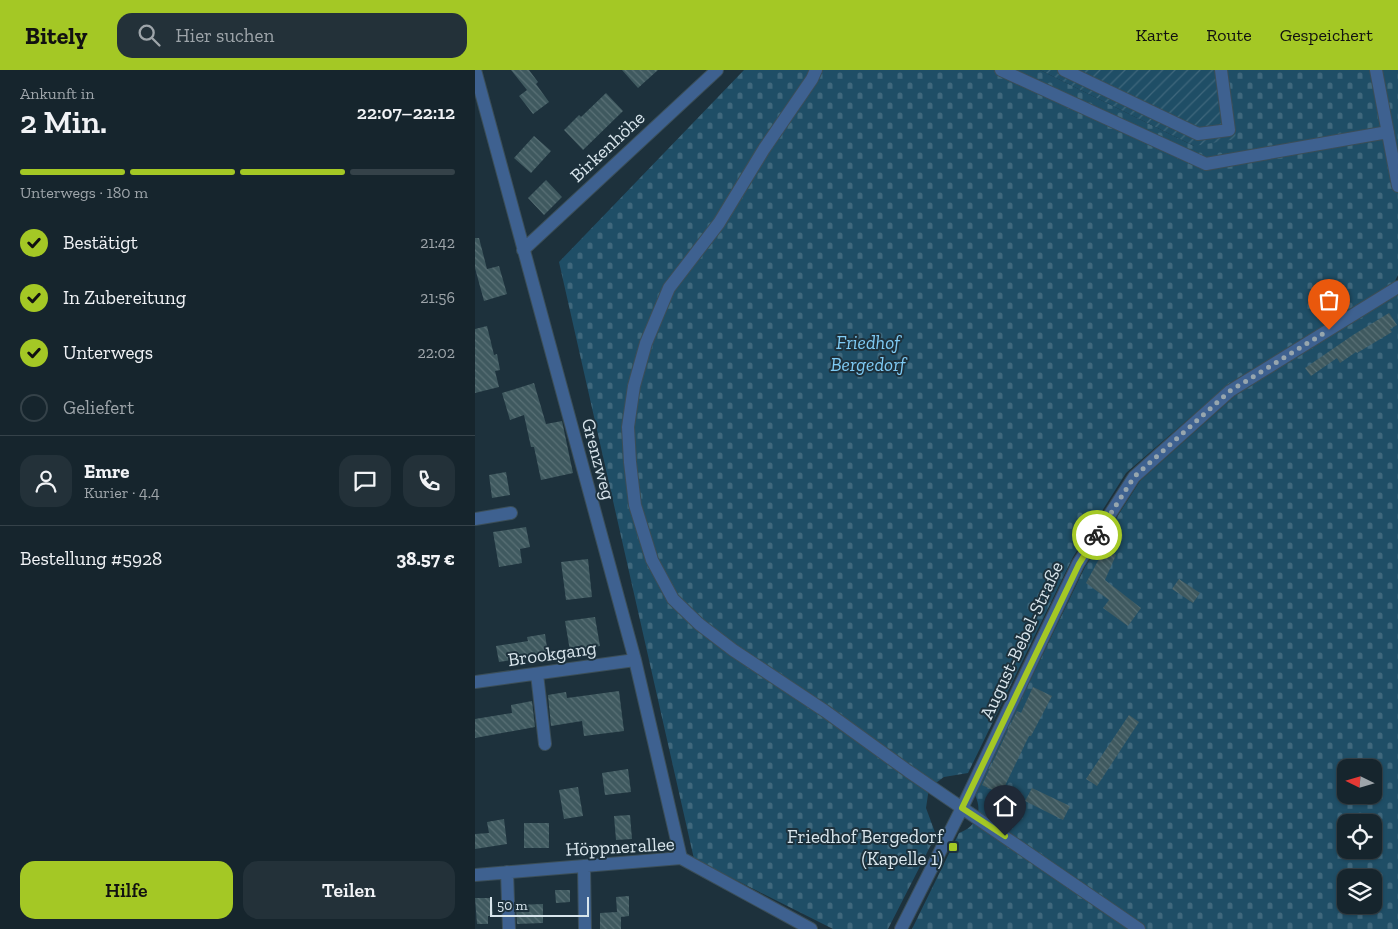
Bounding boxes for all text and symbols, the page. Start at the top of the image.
search box [117,13,467,58]
text: Bitely [25,21,87,50]
icon: search [135,21,163,49]
text: Hier suchen [175,24,274,47]
text: Karte [1135,24,1178,46]
text: Route [1206,24,1252,46]
text: Gespeichert [1280,24,1373,46]
text: Ankunft in [20,84,94,103]
text: 22:07–22:12 [357,101,455,124]
text: 2 Min. [20,103,107,141]
street label: Birkenhöhe [565,106,650,187]
text: Unterwegs · 180 m [20,183,148,202]
icon: check [20,229,48,257]
text: Bestätigt [63,231,138,254]
text: 21:42 [420,233,455,252]
pin [1308,279,1350,330]
icon: check [20,284,48,312]
text: In Zubereitung [63,286,186,309]
icon: bag [1315,286,1343,314]
text: 21:56 [420,288,455,307]
park label: Friedhof Bergedorf [830,331,908,376]
icon: check [20,339,48,367]
text: Unterwegs [63,341,153,364]
text: 22:02 [417,343,455,362]
text: Geliefert [63,396,134,419]
street label: Grenzweg [577,416,621,503]
button: person [20,455,72,507]
button: chat [339,455,391,507]
button: phone [403,455,455,507]
text: Emre [84,460,129,483]
text: Kurier · 4.4 [84,483,160,502]
courier [1072,510,1122,560]
icon: bike [1083,521,1111,549]
text: Bestellung #5928 [20,547,162,570]
text: 38.57 € [396,547,455,570]
street label: August-Bebel-Straße [975,557,1068,723]
street label: Brookgang [506,636,599,671]
north arrow [1337,759,1383,804]
map controls [1337,759,1382,914]
pin [984,785,1026,836]
icon: home [991,792,1019,820]
button: locate [1337,814,1382,859]
place label: Friedhof Bergedorf (Kapelle 1) [787,825,945,870]
street label: Höppnerallee [565,832,675,861]
marker: Friedhof Bergedorf (Kapelle 1) [947,841,959,853]
button: Hilfe [20,861,233,919]
button: Teilen [243,861,455,919]
button: layers [1337,869,1382,914]
scale bar [490,894,589,917]
text: 50 m [497,897,528,914]

